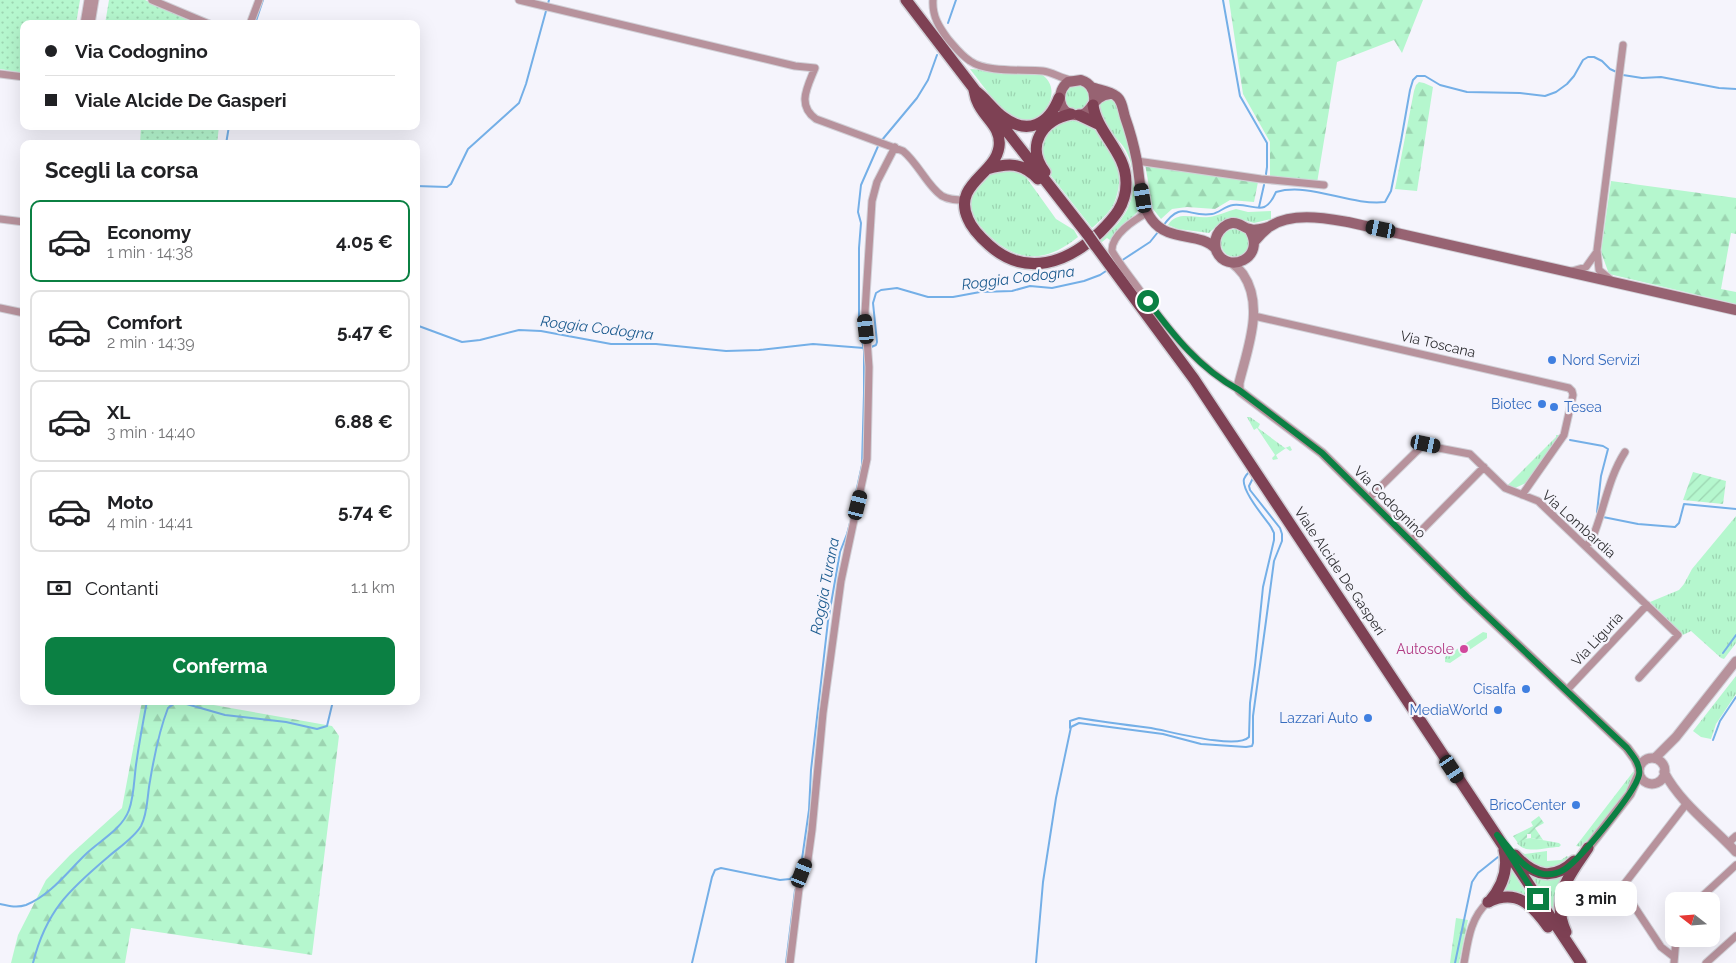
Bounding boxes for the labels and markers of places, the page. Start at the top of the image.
place label: Nord Servizi [1562,352,1640,368]
marker: Nord Servizi [1546,354,1558,366]
place label: Biotec [1491,396,1532,412]
marker: Biotec [1536,398,1548,410]
place label: Tesea [1564,399,1602,415]
marker: Tesea [1548,401,1560,413]
place label: Autosole [1396,641,1454,657]
marker: Autosole [1458,643,1470,655]
place label: Cisalfa [1473,681,1516,697]
marker: Cisalfa [1520,683,1532,695]
place label: MediaWorld [1410,702,1488,718]
marker: MediaWorld [1492,704,1504,716]
place label: Lazzari Auto [1279,710,1358,726]
marker: Lazzari Auto [1362,712,1374,724]
place label: BricoCenter [1489,797,1566,813]
marker: BricoCenter [1570,799,1582,811]

